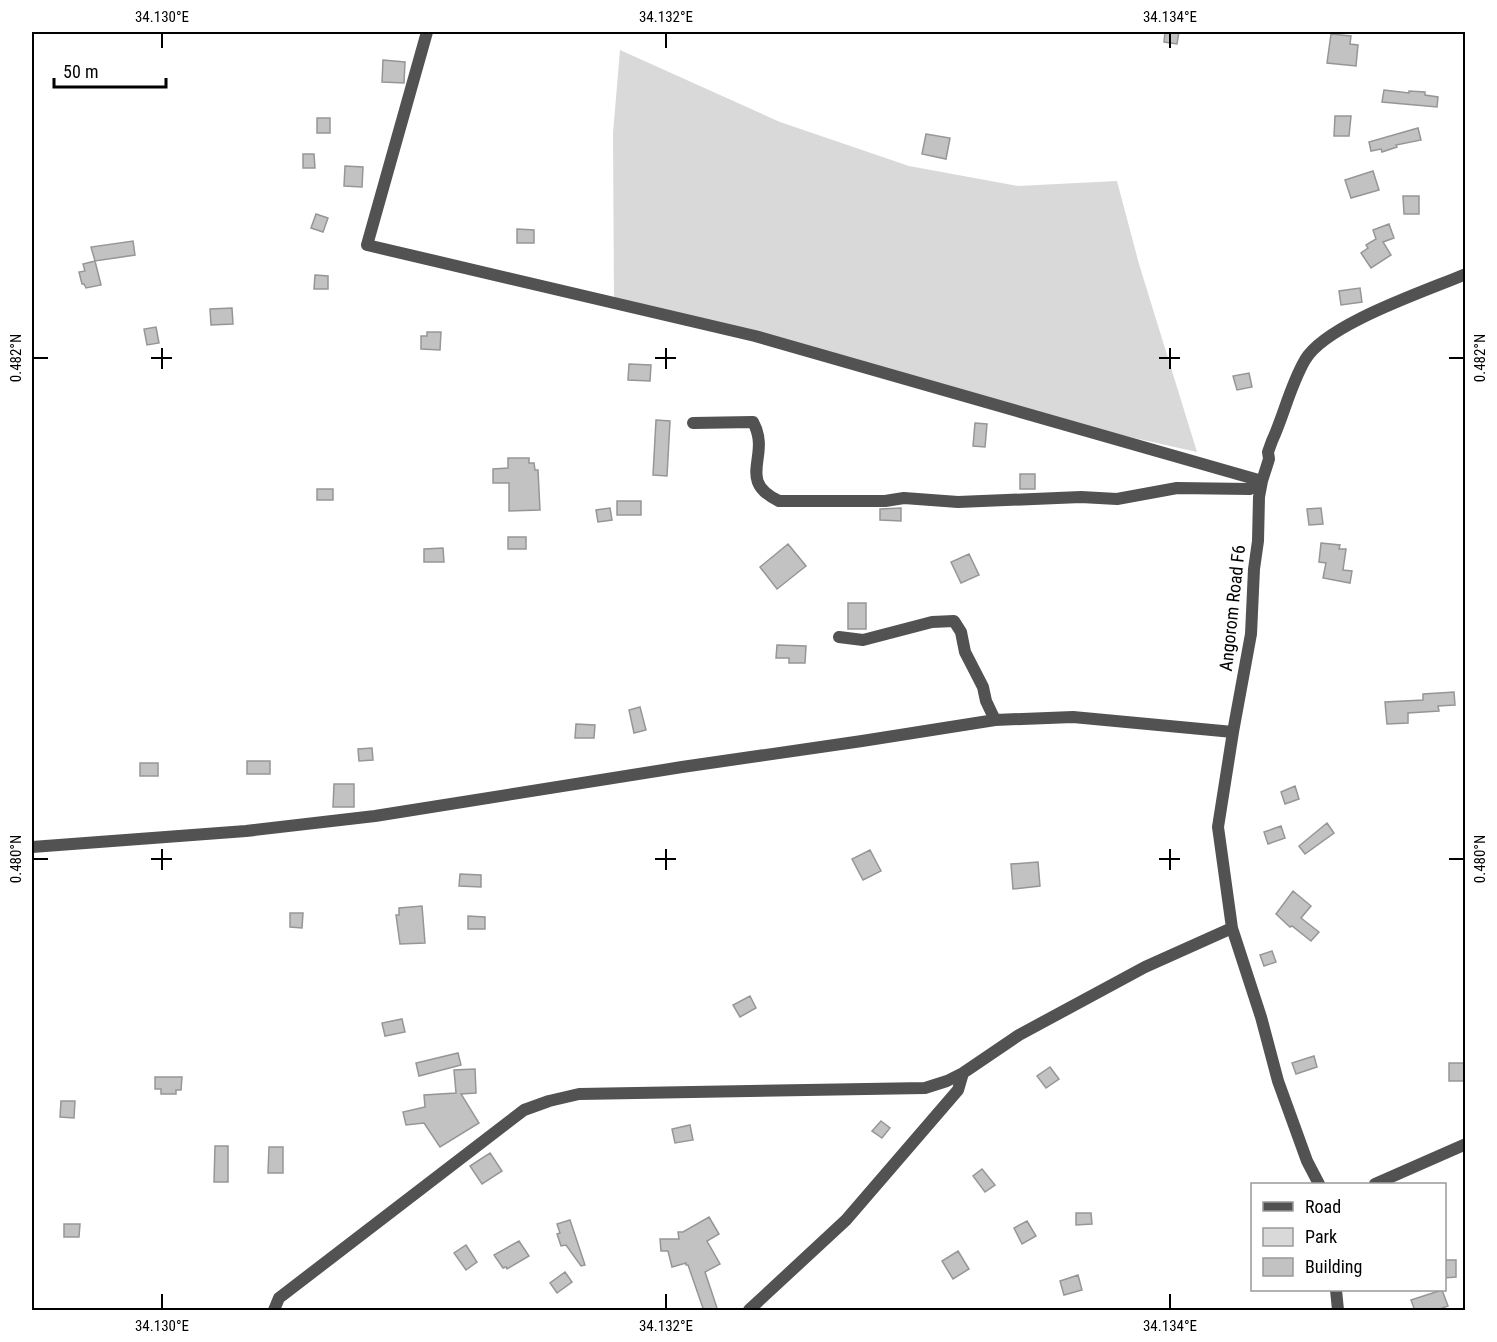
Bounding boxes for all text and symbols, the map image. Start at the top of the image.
text: 34.130°E [135,8,189,26]
text: 34.132°E [639,8,693,26]
text: 34.134°E [1143,8,1197,26]
scale bar [54,51,166,89]
text: 50 m [63,61,98,82]
text: 0.482°N [7,334,25,382]
text: 0.482°N [1471,334,1489,382]
street label: Angorom Road F6 [1215,544,1249,672]
text: 0.480°N [7,835,25,883]
text: 0.480°N [1471,835,1489,883]
legend [1251,1183,1446,1291]
text: Road [1305,1196,1341,1217]
text: Park [1305,1226,1337,1247]
text: Building [1305,1256,1362,1277]
text: 34.130°E [135,1317,189,1335]
text: 34.132°E [639,1317,693,1335]
text: 34.134°E [1143,1317,1197,1335]

